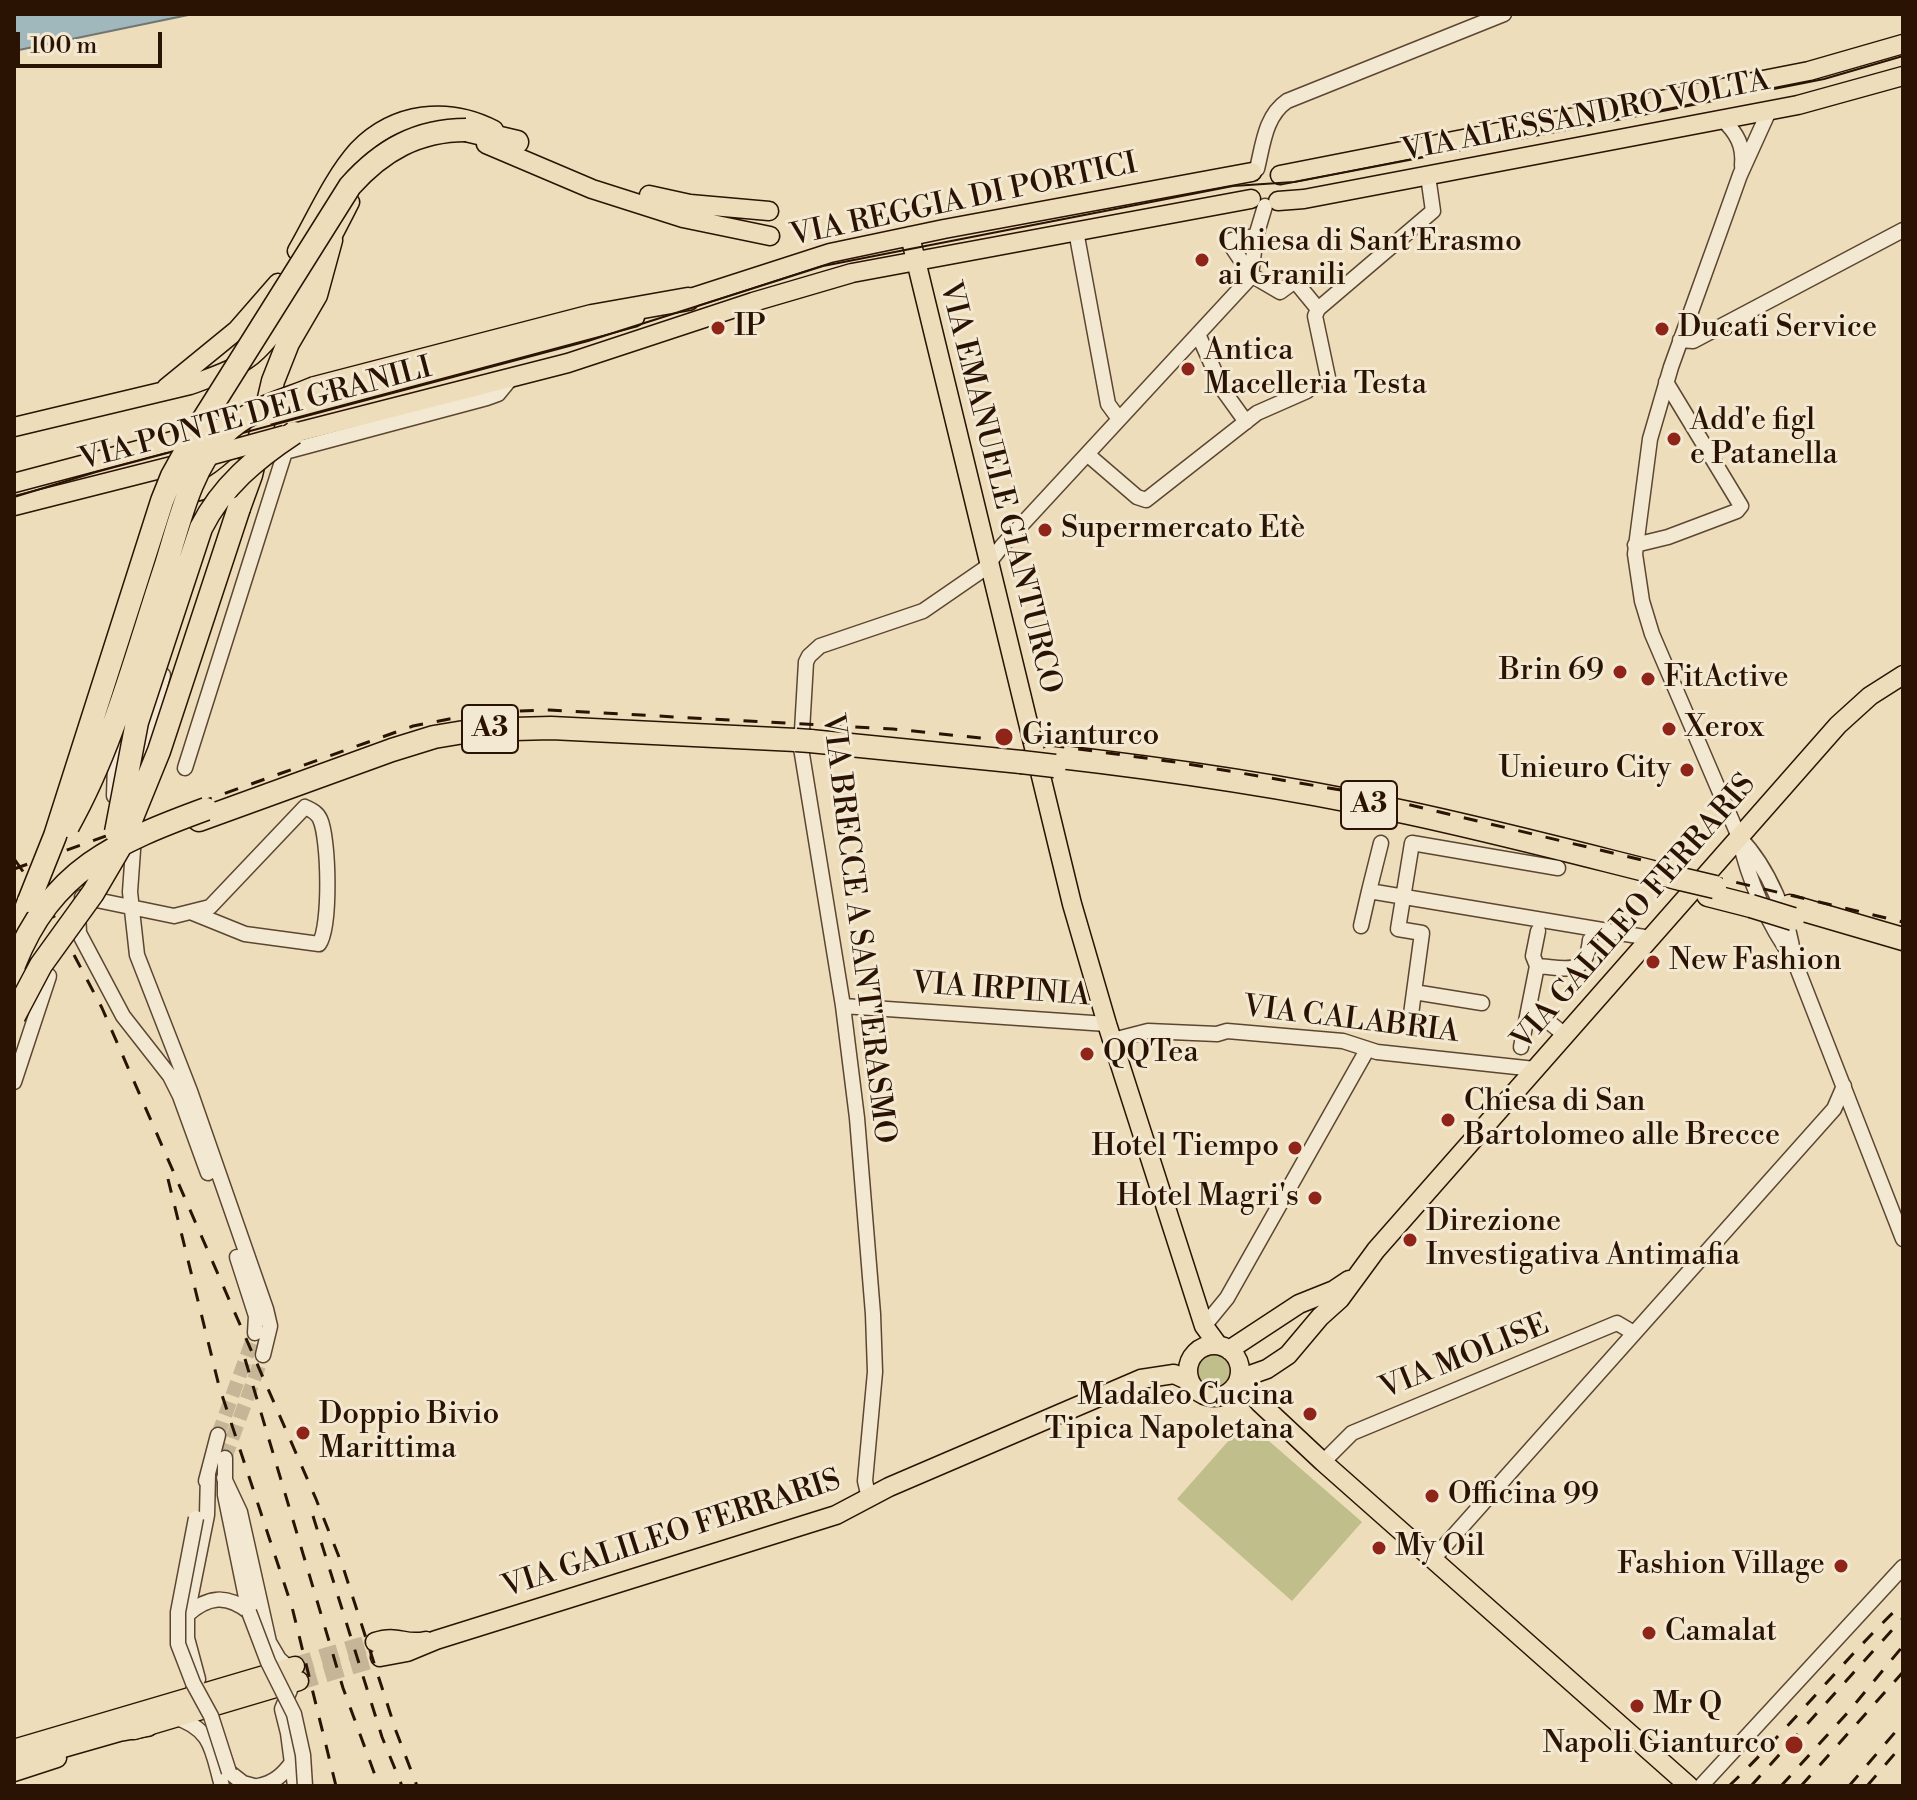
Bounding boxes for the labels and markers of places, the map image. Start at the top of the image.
place label: Chiesa di Sant'Erasmo ai Granili [1218,225,1522,296]
marker: Chiesa di Sant'Erasmo ai Granili [1193,251,1211,269]
place label: IP [734,310,766,346]
place label: Ducati Service [1678,311,1877,347]
marker: IP [709,319,727,337]
marker: Ducati Service [1653,320,1671,338]
place label: Antica Macelleria Testa [1204,334,1427,404]
marker: Antica Macelleria Testa [1179,360,1197,378]
place label: Add'e figl e Patanella [1690,404,1838,474]
marker: Add'e figl e Patanella [1665,430,1683,448]
place label: Supermercato Etè [1061,512,1305,548]
marker: Supermercato Etè [1036,521,1054,539]
place label: Brin 69 [1499,654,1604,690]
place label: FitActive [1664,661,1789,697]
marker: Brin 69 [1611,663,1629,681]
marker: FitActive [1639,670,1657,688]
place label: Xerox [1685,711,1764,747]
place label: Gianturco [1022,719,1159,755]
marker: Xerox [1660,720,1678,738]
marker: Gianturco [993,726,1015,748]
place label: Unieuro City [1499,752,1671,788]
marker: Unieuro City [1678,761,1696,779]
place label: New Fashion [1669,944,1842,980]
marker: New Fashion [1644,953,1662,971]
place label: QQTea [1103,1036,1199,1072]
marker: QQTea [1078,1045,1096,1063]
place label: Chiesa di San Bartolomeo alle Brecce [1464,1085,1780,1156]
marker: Chiesa di San Bartolomeo alle Brecce [1439,1111,1457,1129]
place label: Hotel Tiempo [1091,1130,1279,1166]
marker: Hotel Tiempo [1286,1139,1304,1157]
place label: Hotel Magri's [1116,1180,1299,1216]
marker: Hotel Magri's [1306,1189,1324,1207]
place label: Direzione Investigativa Antimafia [1426,1205,1740,1276]
marker: Direzione Investigativa Antimafia [1401,1231,1419,1249]
place label: Madaleo Cucina Tipica Napoletana [1045,1379,1294,1450]
place label: Doppio Bivio Marittima [319,1398,499,1468]
marker: Madaleo Cucina Tipica Napoletana [1301,1405,1319,1423]
marker: Doppio Bivio Marittima [294,1424,312,1442]
place label: Officina 99 [1448,1478,1599,1514]
marker: Officina 99 [1423,1487,1441,1505]
place label: My Oil [1395,1530,1485,1566]
marker: My Oil [1370,1539,1388,1557]
place label: Fashion Village [1617,1548,1825,1584]
marker: Fashion Village [1832,1557,1850,1575]
place label: Camalat [1665,1615,1777,1651]
marker: Camalat [1640,1624,1658,1642]
place label: Mr Q [1653,1688,1722,1724]
marker: Mr Q [1628,1697,1646,1715]
place label: Napoli Gianturco [1542,1727,1776,1763]
marker: Napoli Gianturco [1783,1734,1805,1756]

